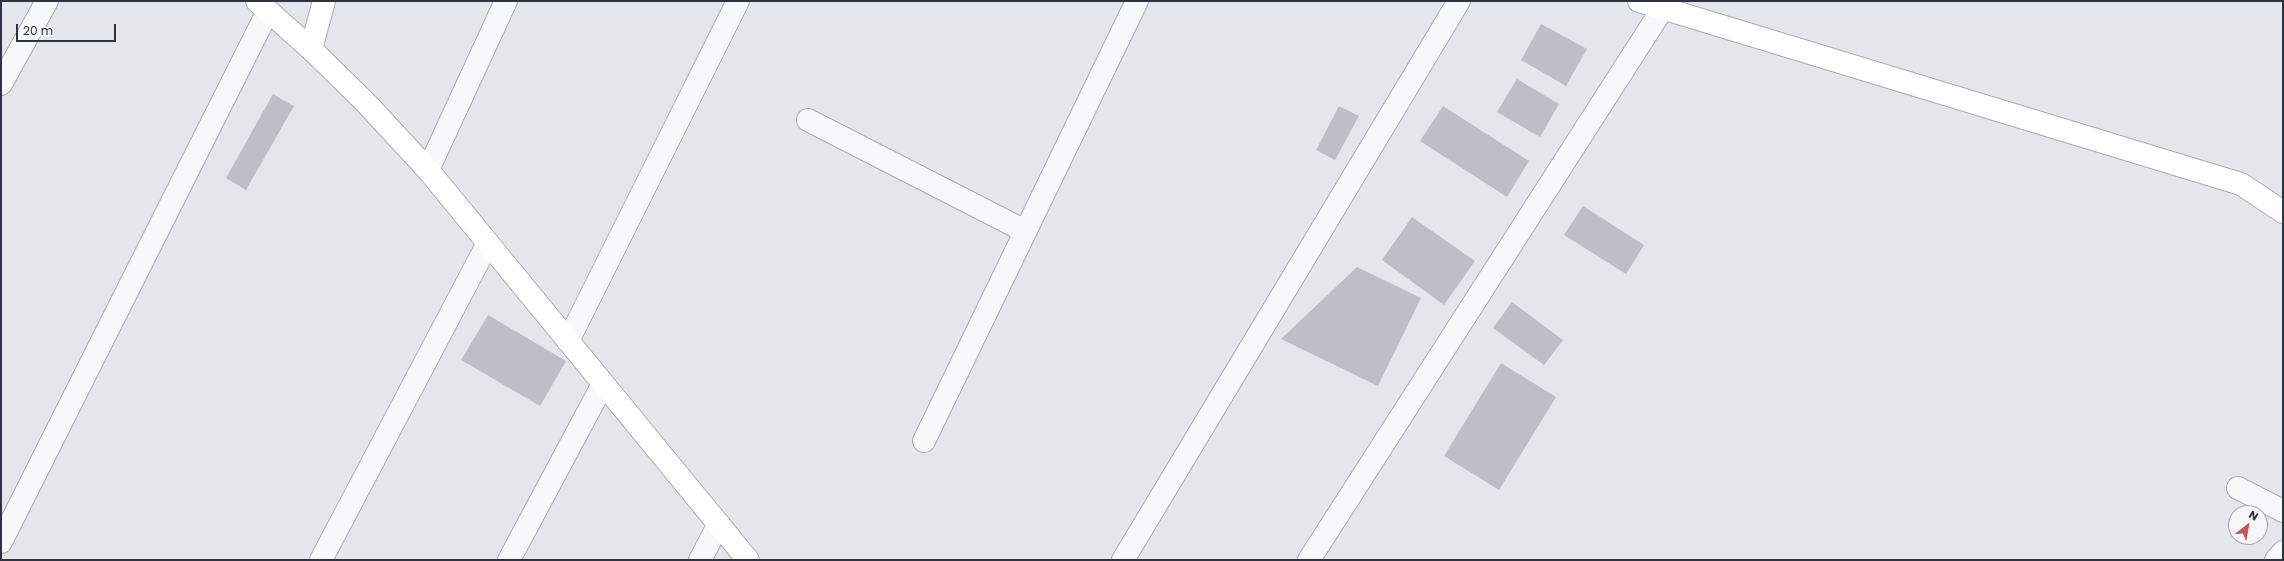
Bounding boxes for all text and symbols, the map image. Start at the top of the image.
scale bar [18,16,118,42]
text: 20 m [23,22,53,39]
north arrow [2228,505,2268,545]
text: N [2246,507,2261,525]

